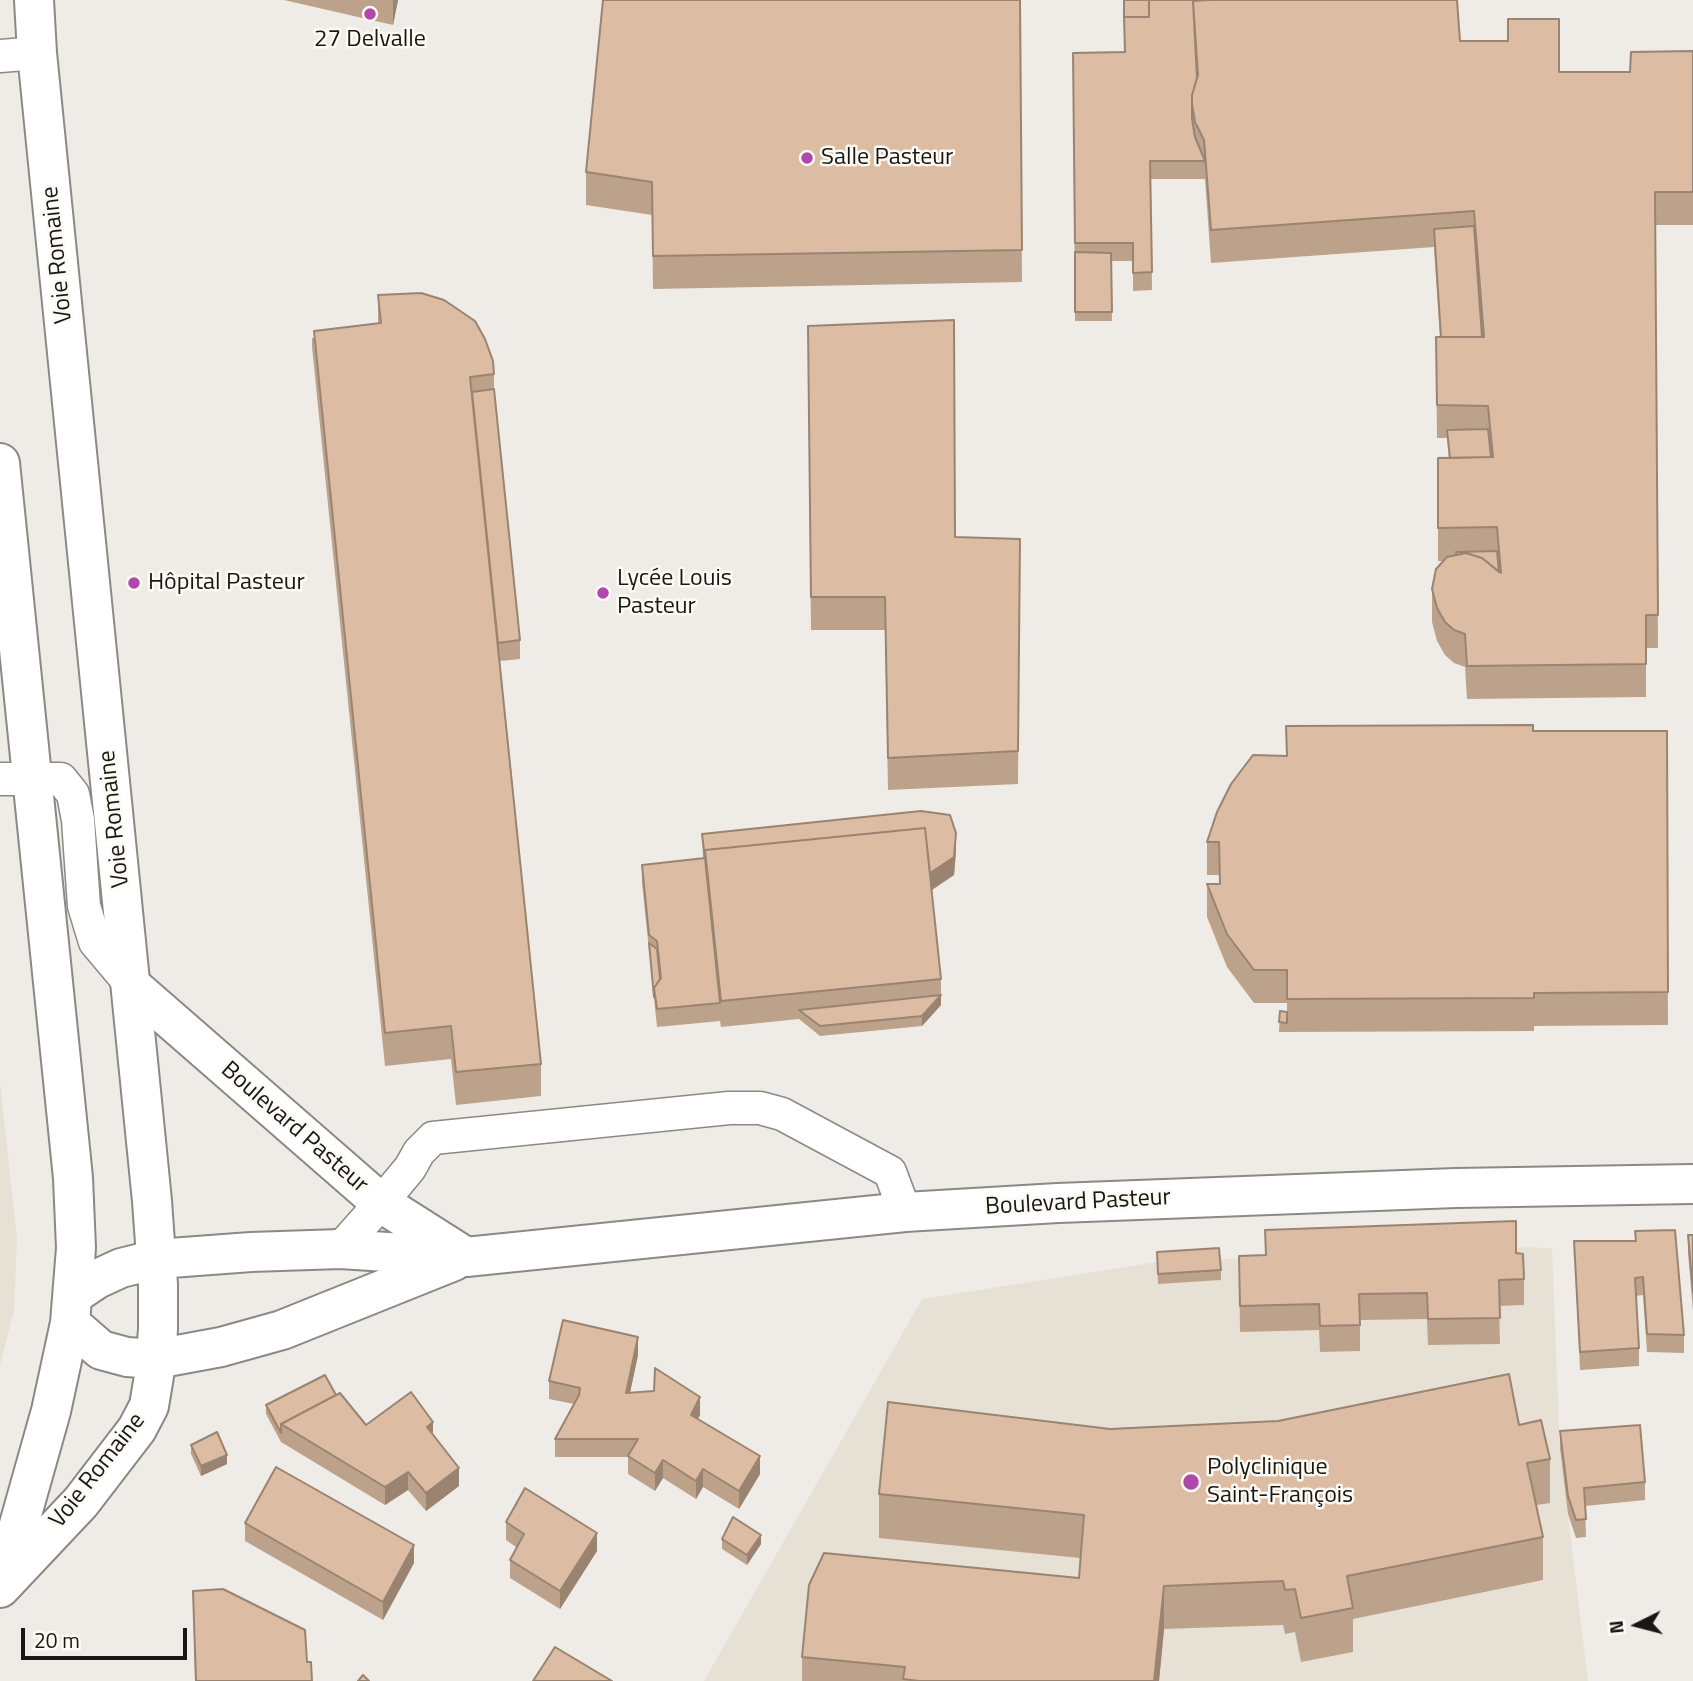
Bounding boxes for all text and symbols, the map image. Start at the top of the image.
marker: 27 Delvalle [362,6,378,22]
place label: 27 Delvalle [314,26,426,54]
place label: Salle Pasteur [821,144,953,172]
marker: Salle Pasteur [799,150,815,166]
street label: Voie Romaine [36,185,80,325]
place label: Lycée Louis Pasteur [617,565,732,621]
place label: Hôpital Pasteur [148,569,305,597]
marker: Hôpital Pasteur [126,575,142,591]
marker: Lycée Louis Pasteur [595,585,611,601]
street label: Voie Romaine [93,749,137,889]
street label: Boulevard Pasteur [214,1056,374,1200]
street label: Boulevard Pasteur [984,1184,1172,1222]
street label: Voie Romaine [44,1408,152,1534]
place label: Polyclinique Saint-François [1207,1454,1353,1510]
marker: Polyclinique Saint-François [1181,1472,1201,1492]
north arrow [1602,1590,1672,1660]
scale bar [24,1614,191,1658]
text: N [1601,1619,1631,1635]
text: 20 m [34,1624,80,1656]

